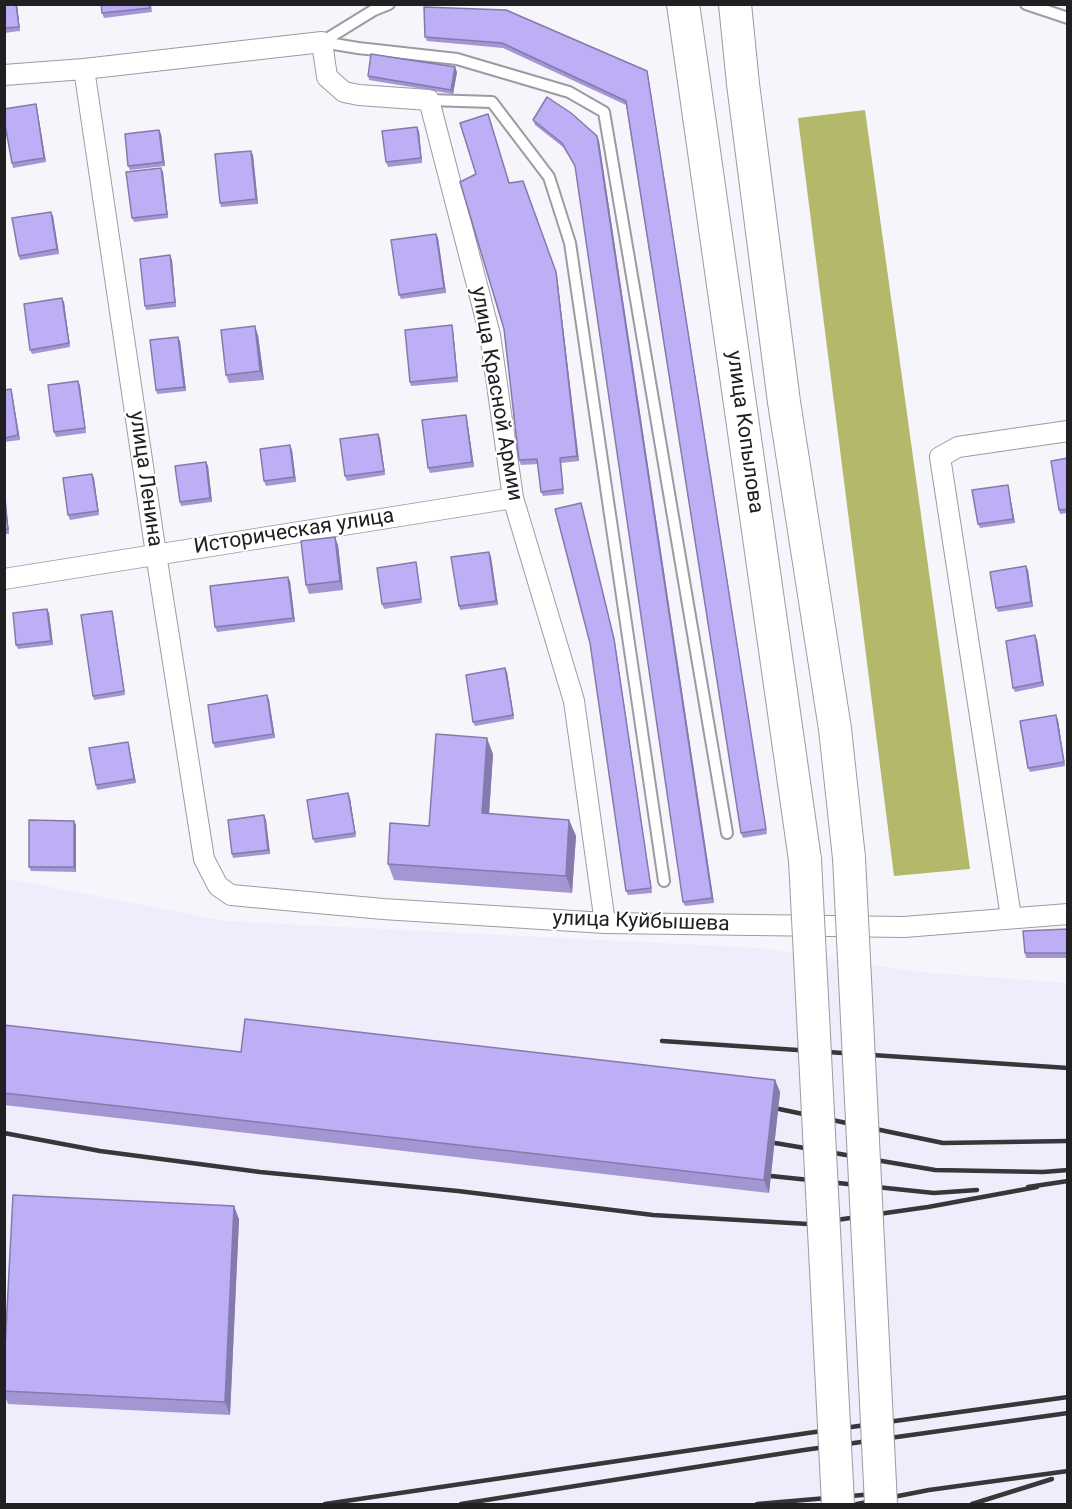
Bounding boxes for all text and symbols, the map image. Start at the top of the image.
street label: улица Красной Армии [465,285,527,503]
street label: улица Копылова [720,349,768,515]
street label: улица Ленина [123,410,167,548]
street label: Историческая улица [192,504,396,560]
street label: улица Куйбышева [552,906,730,938]

